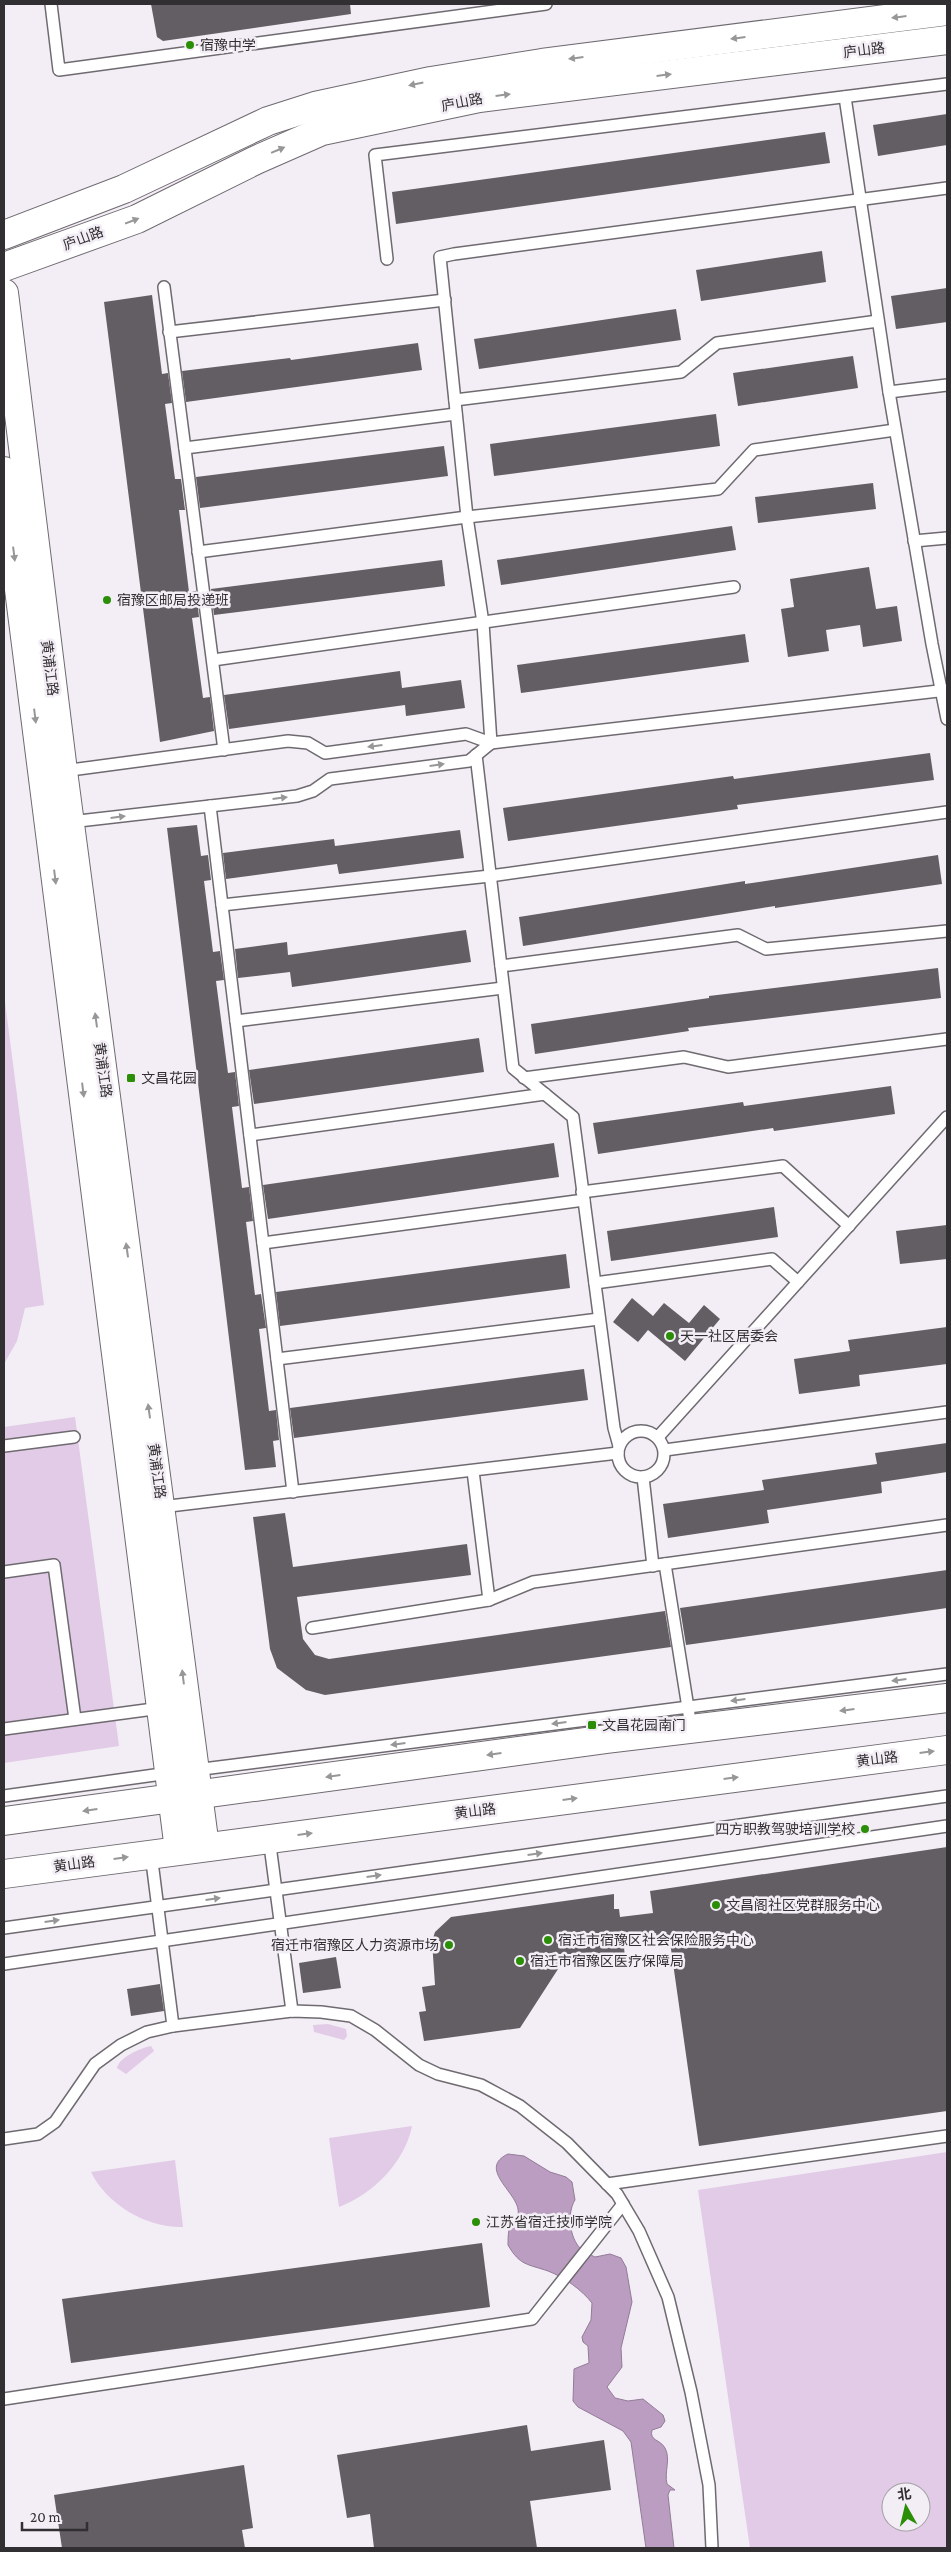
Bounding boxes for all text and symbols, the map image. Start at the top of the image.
one-way arrow [891,13,907,21]
one-way arrow [729,34,745,42]
place label: 宿豫中学 [200,37,256,53]
marker: 宿豫中学 [184,39,196,51]
street label: 庐山路 [842,40,886,60]
one-way arrow [568,54,584,62]
one-way arrow [657,71,673,79]
one-way arrow [409,80,424,88]
street label: 庐山路 [440,90,484,114]
one-way arrow [496,91,512,99]
one-way arrow [271,146,285,154]
one-way arrow [125,216,139,224]
street label: 庐山路 [61,223,105,253]
one-way arrow [10,547,18,563]
place label: 宿豫区邮局投递班 [117,592,229,608]
marker: 宿豫区邮局投递班 [101,594,113,606]
street label: 黄浦江路 [39,639,61,697]
one-way arrow [31,708,39,724]
one-way arrow [366,742,382,750]
one-way arrow [429,761,445,769]
one-way arrow [272,794,288,802]
one-way arrow [110,813,126,821]
one-way arrow [52,869,60,885]
one-way arrow [92,1012,100,1028]
street label: 黄浦江路 [91,1041,115,1099]
place label: 文昌花园 [141,1070,197,1086]
marker: 文昌花园 [125,1072,137,1084]
one-way arrow [79,1082,87,1098]
one-way arrow [123,1242,131,1258]
place label: 天一社区居委会 [680,1328,778,1344]
marker: 天一社区居委会 [664,1330,676,1342]
one-way arrow [144,1403,152,1419]
street label: 黄浦江路 [145,1442,169,1500]
one-way arrow [179,1668,187,1684]
one-way arrow [891,1676,907,1684]
one-way arrow [729,1696,745,1704]
one-way arrow [838,1706,854,1714]
place label: 文昌花园南门 [602,1717,686,1733]
one-way arrow [551,1719,567,1727]
marker: 文昌花园南门 [586,1719,598,1731]
one-way arrow [390,1740,406,1748]
one-way arrow [920,1748,936,1756]
street label: 黄山路 [855,1749,899,1769]
one-way arrow [486,1750,502,1758]
one-way arrow [325,1772,341,1780]
one-way arrow [724,1774,740,1782]
one-way arrow [563,1795,579,1803]
street label: 黄山路 [453,1801,497,1821]
one-way arrow [81,1806,97,1814]
place label: 四方职教驾驶培训学校 [715,1821,855,1837]
marker: 四方职教驾驶培训学校 [859,1823,871,1835]
one-way arrow [297,1829,313,1837]
one-way arrow [527,1850,543,1858]
street label: 黄山路 [52,1853,96,1875]
one-way arrow [114,1854,130,1862]
one-way arrow [366,1872,382,1880]
one-way arrow [205,1895,221,1903]
place label: 文昌阁社区党群服务中心 [726,1897,880,1913]
marker: 文昌阁社区党群服务中心 [710,1899,722,1911]
one-way arrow [44,1917,60,1925]
place label: 宿迁市宿豫区社会保险服务中心 [558,1932,754,1948]
marker: 宿迁市宿豫区社会保险服务中心 [542,1934,554,1946]
place label: 宿迁市宿豫区人力资源市场 [271,1937,439,1953]
marker: 宿迁市宿豫区人力资源市场 [443,1939,455,1951]
place label: 宿迁市宿豫区医疗保障局 [530,1953,684,1969]
marker: 宿迁市宿豫区医疗保障局 [514,1955,526,1967]
place label: 江苏省宿迁技师学院 [486,2214,612,2230]
marker: 江苏省宿迁技师学院 [470,2216,482,2228]
north arrow [881,2482,931,2532]
text: 北 [896,2485,912,2503]
scale bar [22,2500,88,2532]
text: 20 m [30,2509,61,2525]

